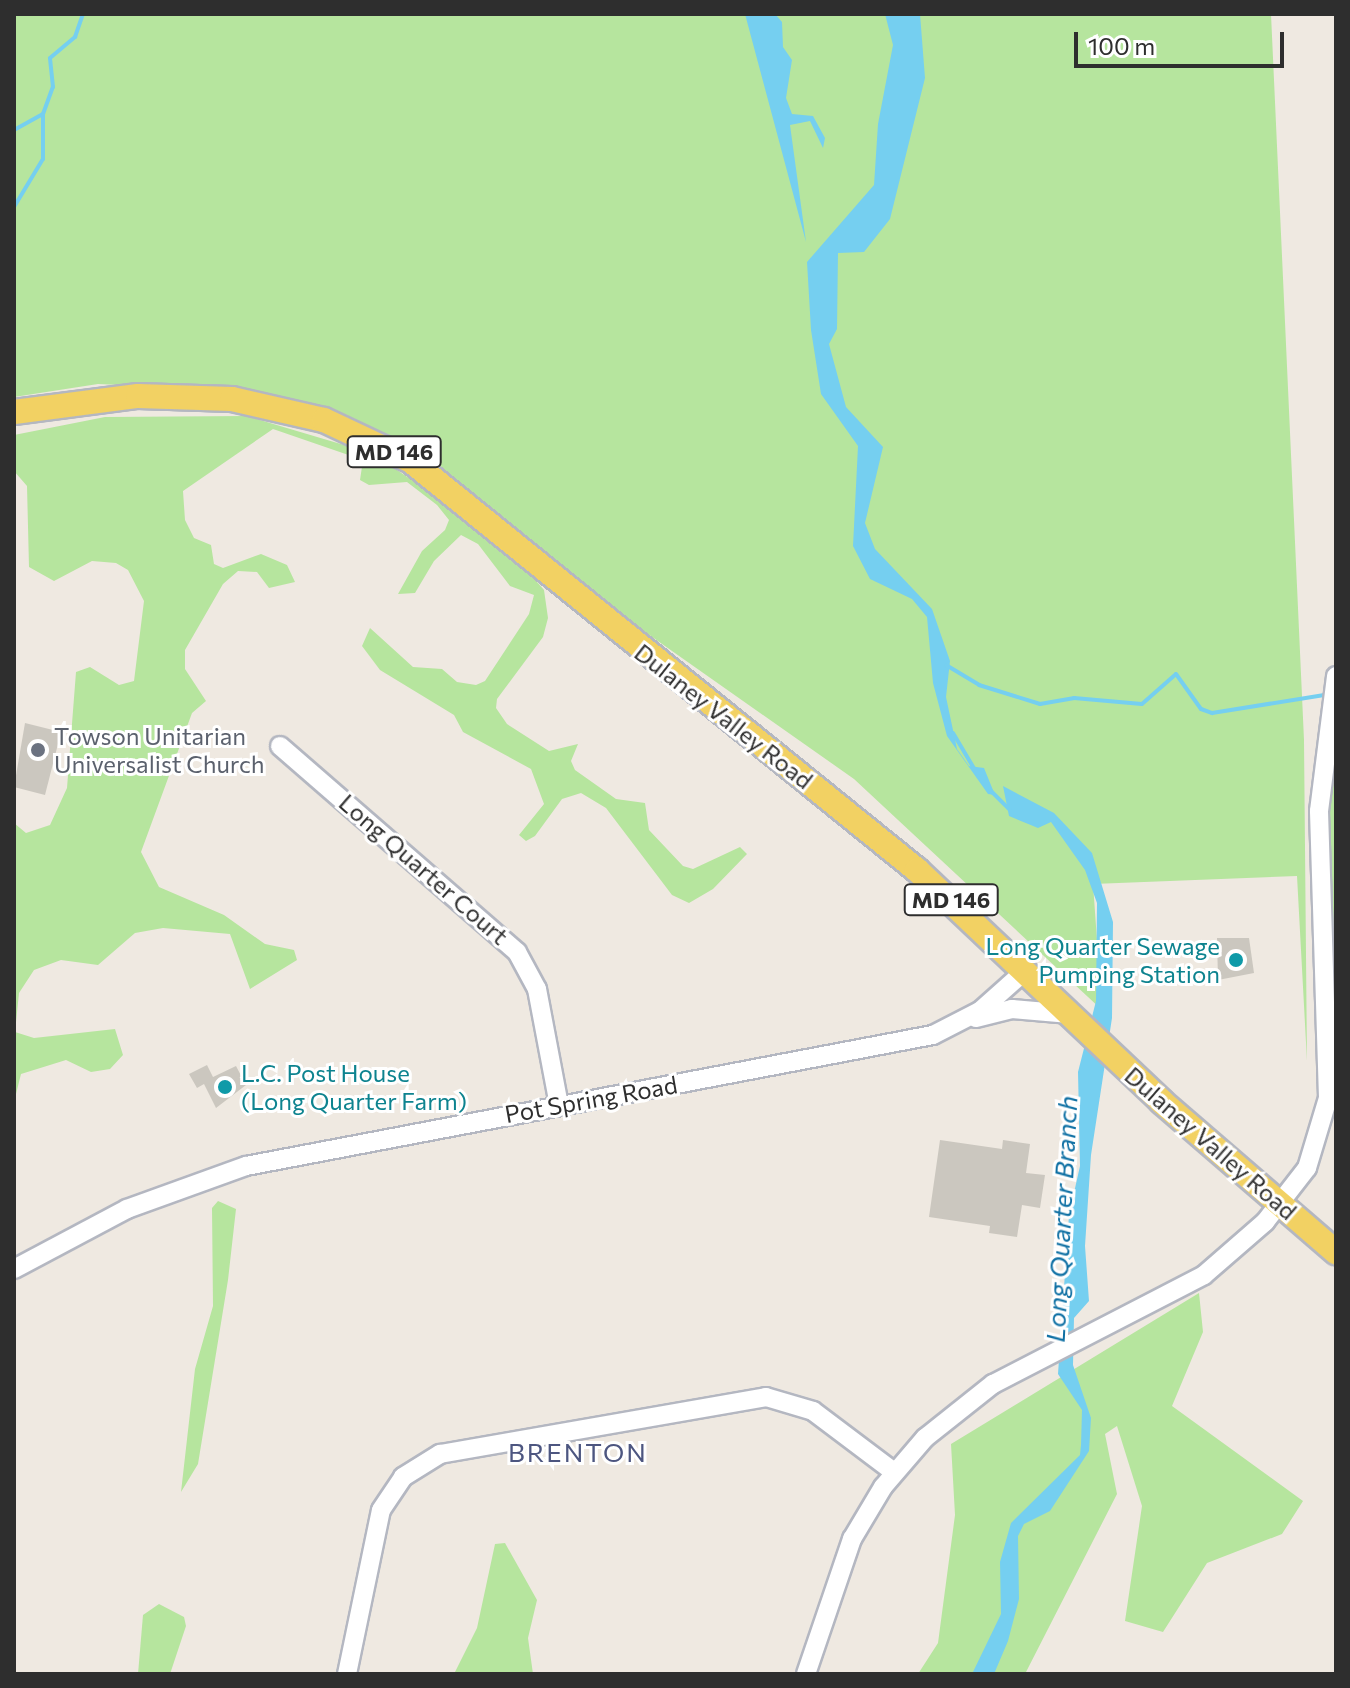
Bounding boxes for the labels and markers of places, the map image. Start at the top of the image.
place label: Towson Unitarian Universalist Church [54,722,265,778]
marker: Towson Unitarian Universalist Church [29,741,47,759]
place label: Long Quarter Sewage Pumping Station [986,932,1220,988]
marker: Long Quarter Sewage Pumping Station [1227,951,1245,969]
place label: L.C. Post House (Long Quarter Farm) [241,1059,467,1115]
marker: L.C. Post House (Long Quarter Farm) [216,1078,234,1096]

